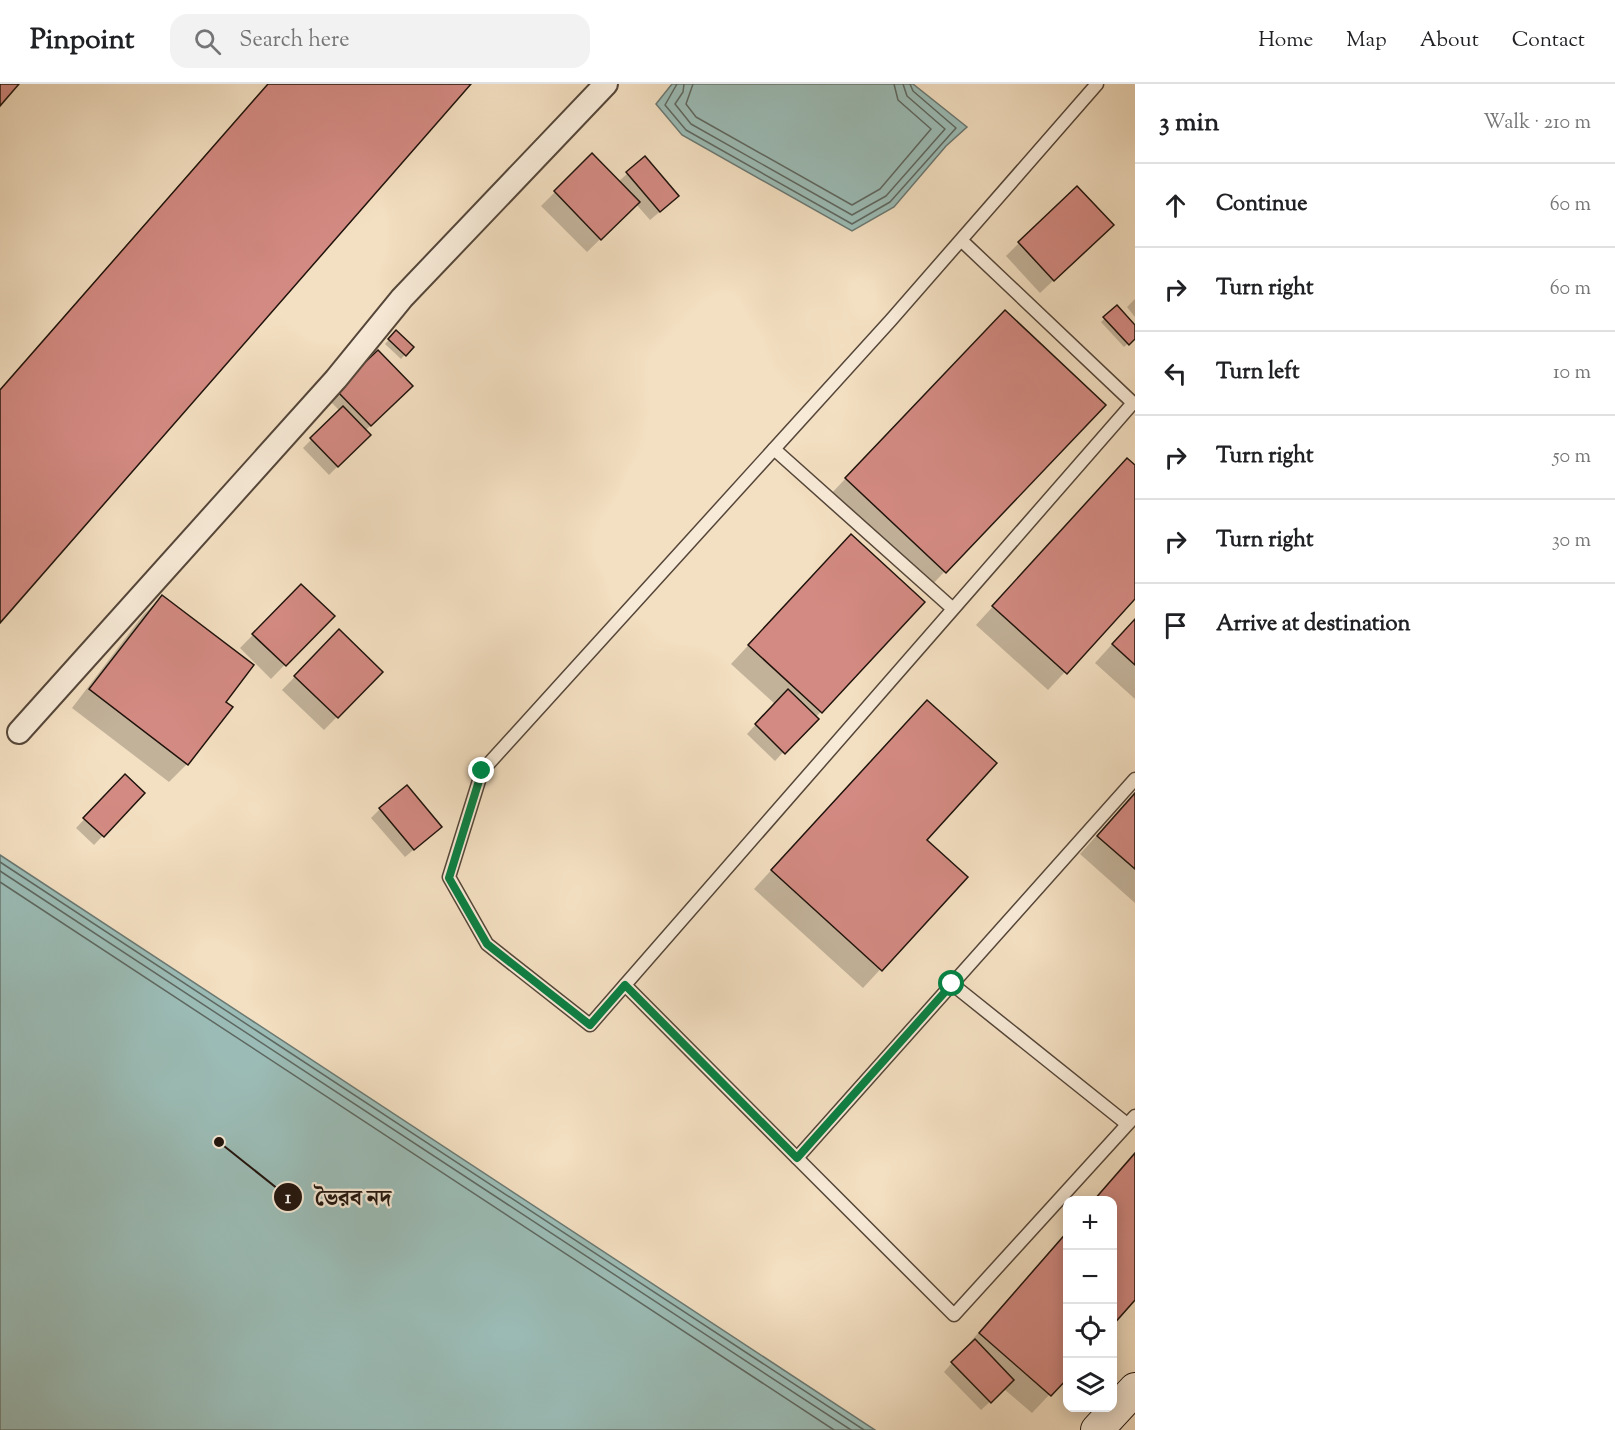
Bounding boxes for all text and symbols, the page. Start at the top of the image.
search box [170,14,590,68]
text: Pinpoint [30,21,134,61]
icon: search [191,25,224,58]
text: Search here [239,25,350,57]
text: Home [1258,26,1313,56]
text: Map [1346,26,1387,56]
text: About [1420,26,1479,56]
text: Contact [1512,26,1585,56]
text: 3 min [1159,105,1219,142]
text: Walk · 210 m [1483,109,1591,138]
icon: ahead [1159,189,1192,222]
text: Continue [1216,189,1307,221]
text: 60 m [1550,191,1591,220]
icon: right [1159,273,1192,306]
text: Turn right [1216,273,1313,305]
text: 60 m [1550,275,1591,304]
icon: left [1159,357,1192,390]
text: Turn left [1216,357,1299,389]
text: 10 m [1553,359,1591,388]
icon: right [1159,441,1192,474]
text: Turn right [1216,441,1313,473]
text: 50 m [1553,443,1591,472]
icon: right [1159,525,1192,558]
text: Turn right [1216,525,1313,557]
text: 30 m [1552,527,1591,556]
icon: arrive [1159,609,1192,642]
text: Arrive at destination [1216,609,1411,641]
route end [468,757,494,783]
route start [938,970,964,996]
callout: ভৈরব নদ [273,1177,403,1217]
text: ভৈরব নদ [313,1184,392,1216]
text: 1 [285,1186,292,1212]
map controls [1063,1196,1117,1412]
button: + [1063,1196,1117,1250]
button: − [1063,1250,1117,1304]
button: locate [1063,1304,1117,1358]
button: layers [1063,1358,1117,1412]

